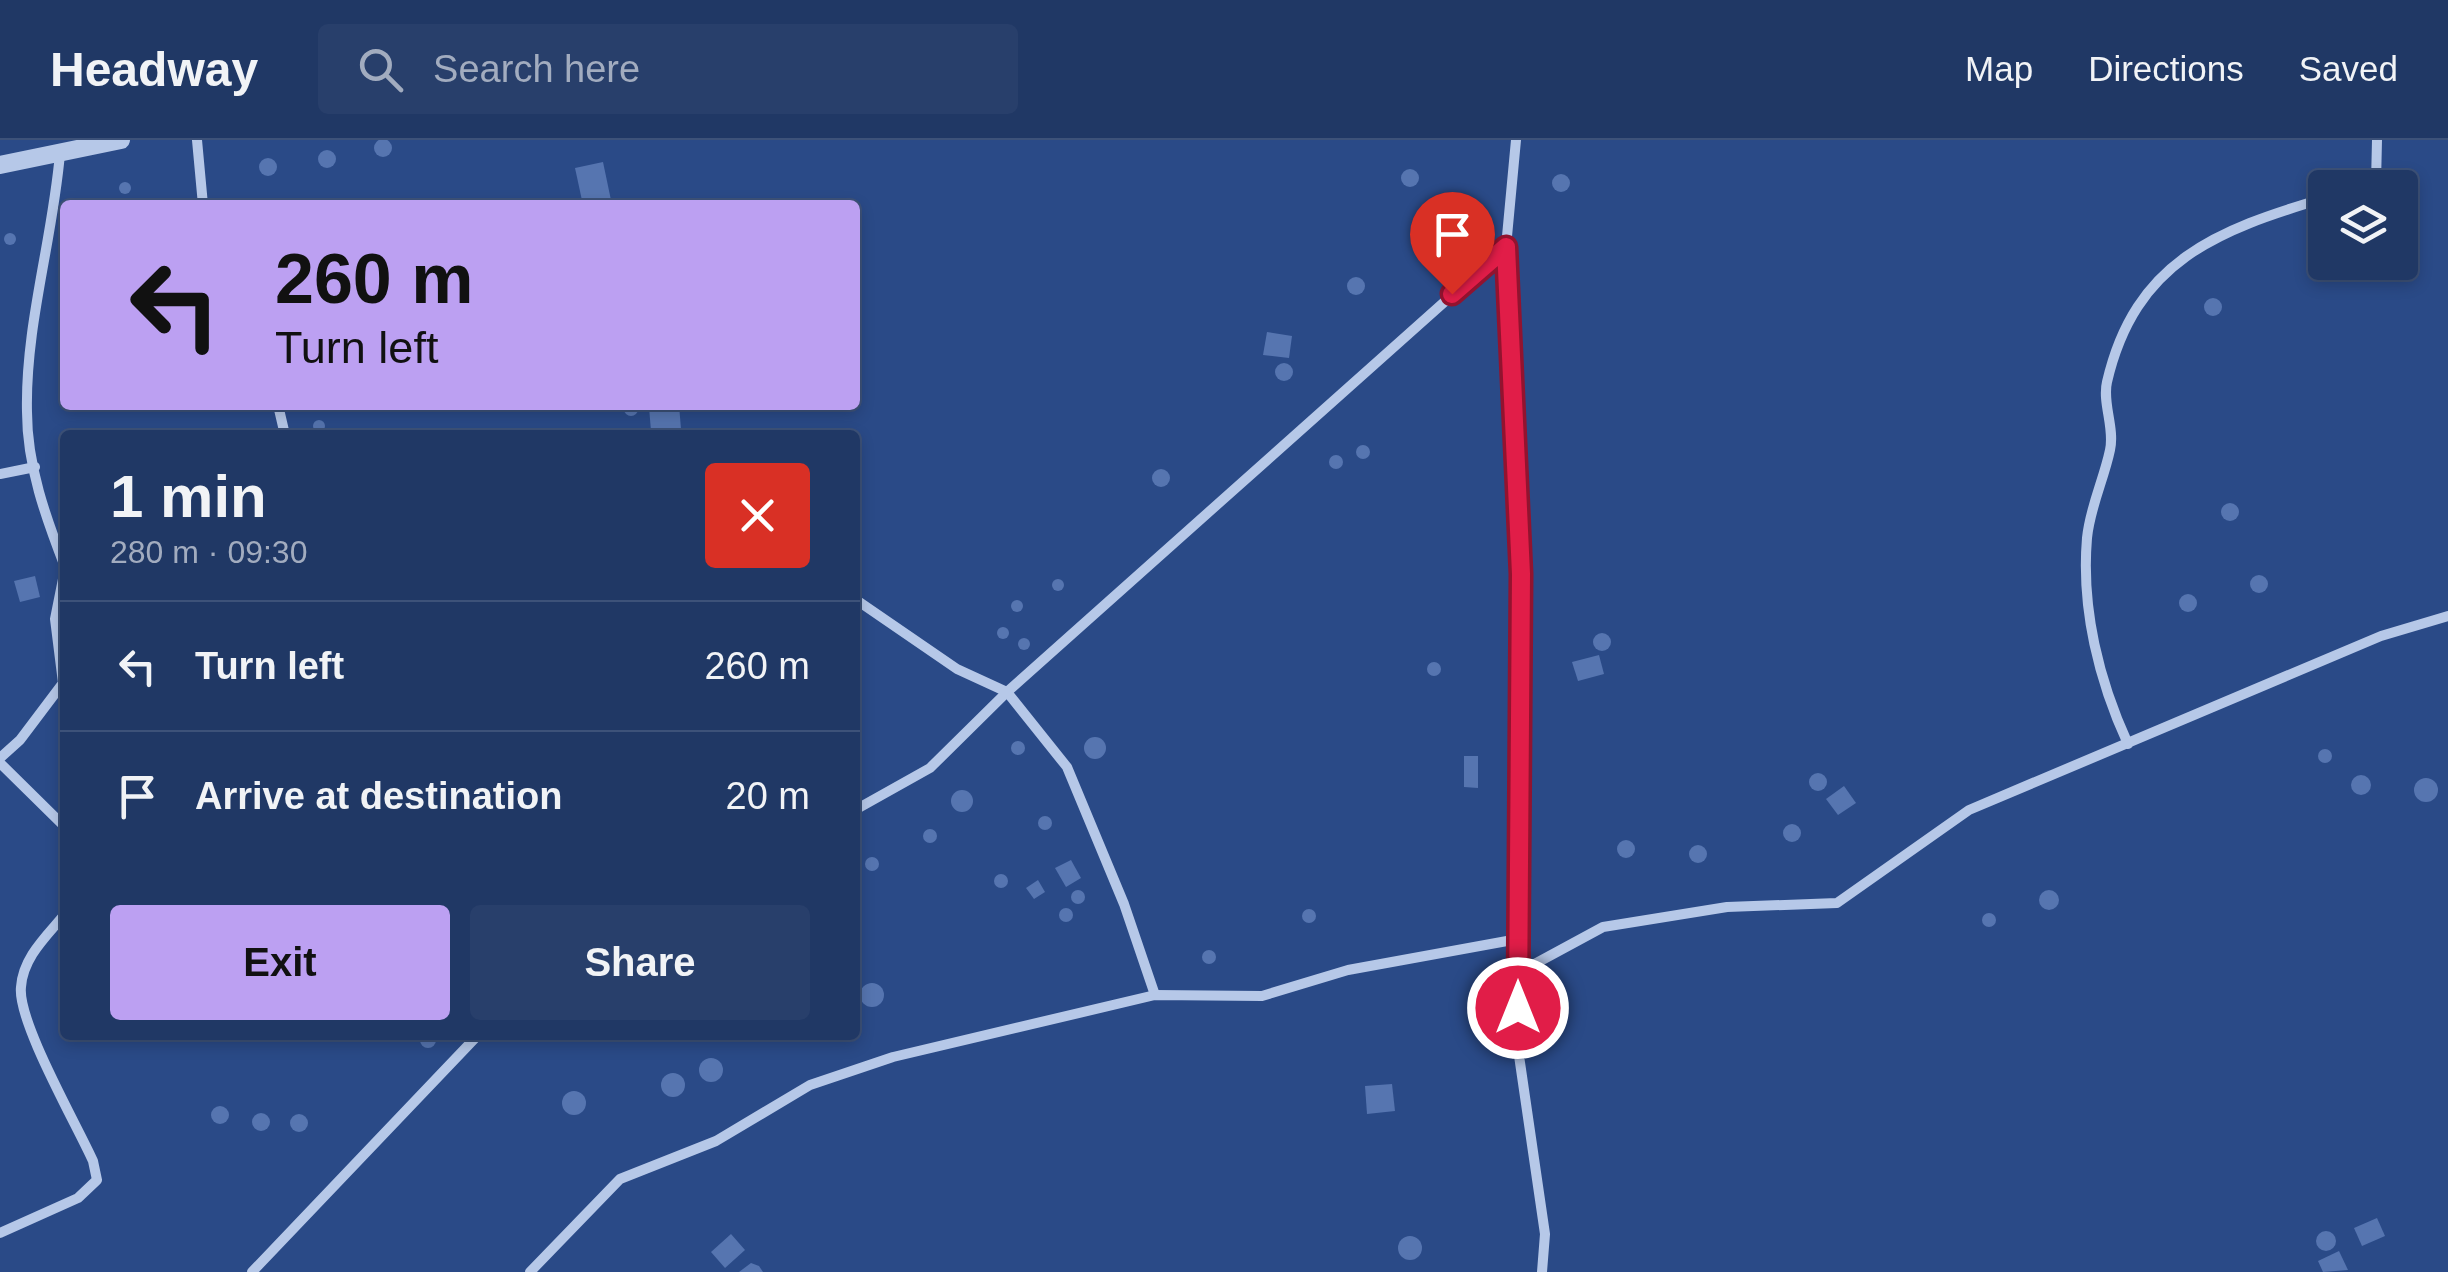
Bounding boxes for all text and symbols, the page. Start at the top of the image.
search box [318,24,1018,114]
icon: search [353,42,408,97]
text: Headway [50,43,258,96]
text: Search here [433,48,640,90]
text: Map [1965,49,2033,88]
text: Directions [2088,49,2244,88]
text: Saved [2299,49,2398,88]
map controls [2308,170,2418,280]
button: layers [2308,170,2418,280]
pin [1410,192,1495,295]
icon: arrive [1425,207,1480,262]
icon: left [110,240,240,370]
text: 260 m [275,240,473,318]
text: Turn left [275,322,438,373]
text: 1 min [110,463,267,530]
button: close [705,463,810,568]
text: 280 m · 09:30 [110,534,307,570]
icon: left [110,639,165,694]
text: Turn left [195,645,344,687]
text: 260 m [704,645,810,687]
icon: arrive [110,769,165,824]
text: Arrive at destination [195,775,562,817]
text: 20 m [726,775,810,817]
button: Exit [110,905,450,1020]
button: Share [470,905,810,1020]
position arrow [1466,956,1570,1060]

